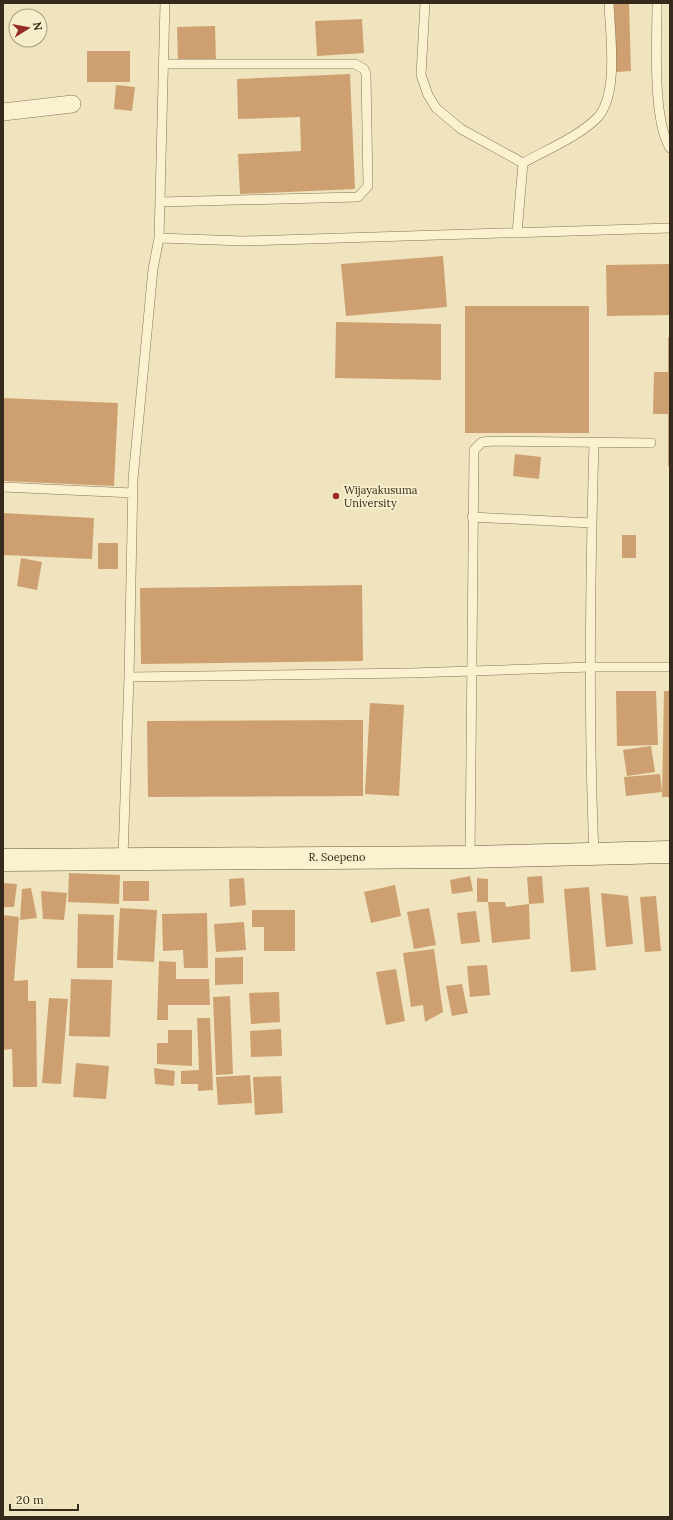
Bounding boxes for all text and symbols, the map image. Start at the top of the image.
north arrow [8,8,48,48]
text: N [30,21,46,32]
place label: Wijayakusuma University [344,483,418,510]
marker: Wijayakusuma University [331,491,341,501]
street label: R. Soepeno [309,850,365,864]
scale bar [10,1486,78,1512]
text: 20 m [16,1492,44,1507]

